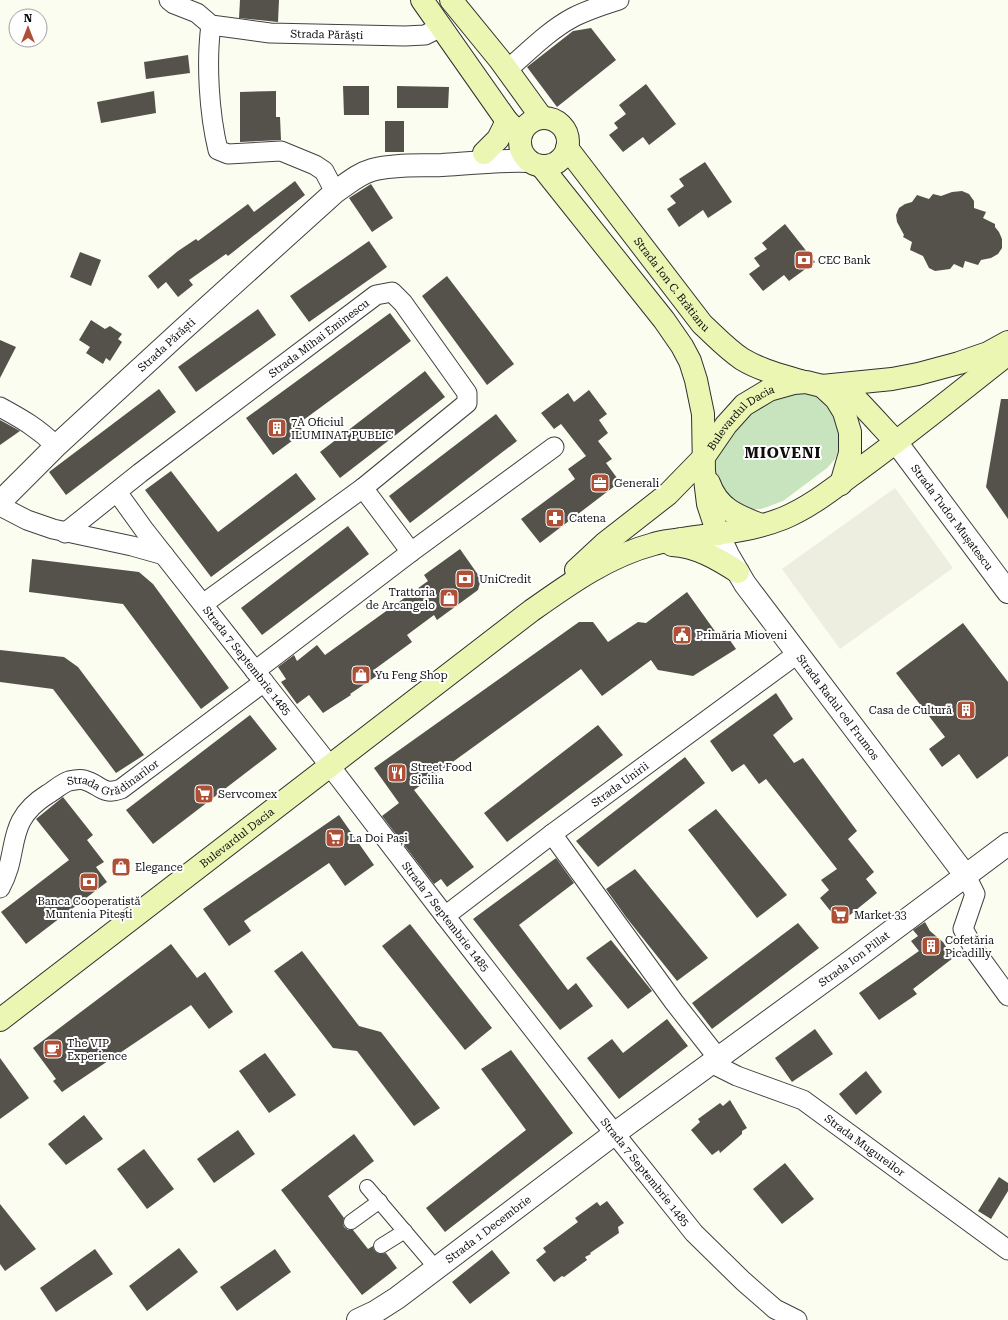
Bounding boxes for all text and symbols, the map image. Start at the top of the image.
north arrow [8,8,48,48]
text: N [24,12,33,25]
street label: Strada Părăști [290,27,364,42]
street label: Strada Ion C. Brătianu [631,235,712,334]
bank icon: CEC Bank [793,249,815,271]
place label: CEC Bank [818,254,871,267]
street label: Strada Mihai Eminescu [266,296,372,380]
street label: Strada Părăști [135,315,198,374]
street label: Bulevardul Dacia [704,382,776,453]
place label: 7A Oficiul ILUMINAT PUBLIC [291,416,394,442]
building icon: 7A Oficiul ILUMINAT PUBLIC [266,417,288,439]
district label: MIOVENI [744,444,822,462]
street label: Strada Tudor Mușatescu [908,462,996,573]
office icon: Generali [589,472,611,494]
place label: Generali [614,477,660,490]
pharmacy icon: Catena [544,507,566,529]
place label: Catena [569,512,606,525]
bank icon: UniCredit [454,568,476,590]
place label: UniCredit [479,573,531,586]
place label: Trattoria de Arcangelo [366,586,435,612]
shop icon: Trattoria de Arcangelo [438,587,460,609]
street label: Strada 7 Septembrie 1485 [200,604,294,718]
public building icon: Primăria Mioveni [671,624,693,646]
place label: Primăria Mioveni [696,629,788,642]
street label: Strada Radul cel Frumos [794,652,882,762]
shop icon: Yu Feng Shop [350,664,372,686]
place label: Yu Feng Shop [375,669,448,682]
building icon: Casa de Cultură [955,699,977,721]
place label: Casa de Cultură [869,704,952,717]
street label: Strada Grădinarilor [65,756,162,798]
street label: Strada Unirii [589,759,651,809]
place label: Street Food Sicilia [411,761,472,787]
restaurant icon: Street Food Sicilia [386,762,408,784]
supermarket icon: Servcomex [193,783,215,805]
place label: Servcomex [218,788,278,801]
street label: Bulevardul Dacia [197,805,277,870]
supermarket icon: La Doi Pași [324,827,346,849]
place label: La Doi Pași [349,832,408,846]
shop icon: Elegance [110,856,132,878]
street label: Strada 7 Septembrie 1485 [399,859,492,974]
place label: Elegance [135,861,183,874]
bank icon: Banca Cooperatistă Muntenia Pitești [78,871,100,893]
place label: Banca Cooperatistă Muntenia Pitești [37,895,141,922]
supermarket icon: Market 33 [829,904,851,926]
place label: Market 33 [854,909,907,922]
street label: Strada Ion Pillat [816,928,892,989]
place label: Cofetăria Picadilly [945,934,994,960]
building icon: Cofetăria Picadilly [920,935,942,957]
place label: The VIP Experience [67,1037,127,1063]
cafe icon: The VIP Experience [42,1038,64,1060]
street label: Strada Mugureilor [822,1112,908,1179]
street label: Strada 7 Septembrie 1485 [598,1115,692,1229]
street label: Strada 1 Decembrie [443,1193,533,1266]

